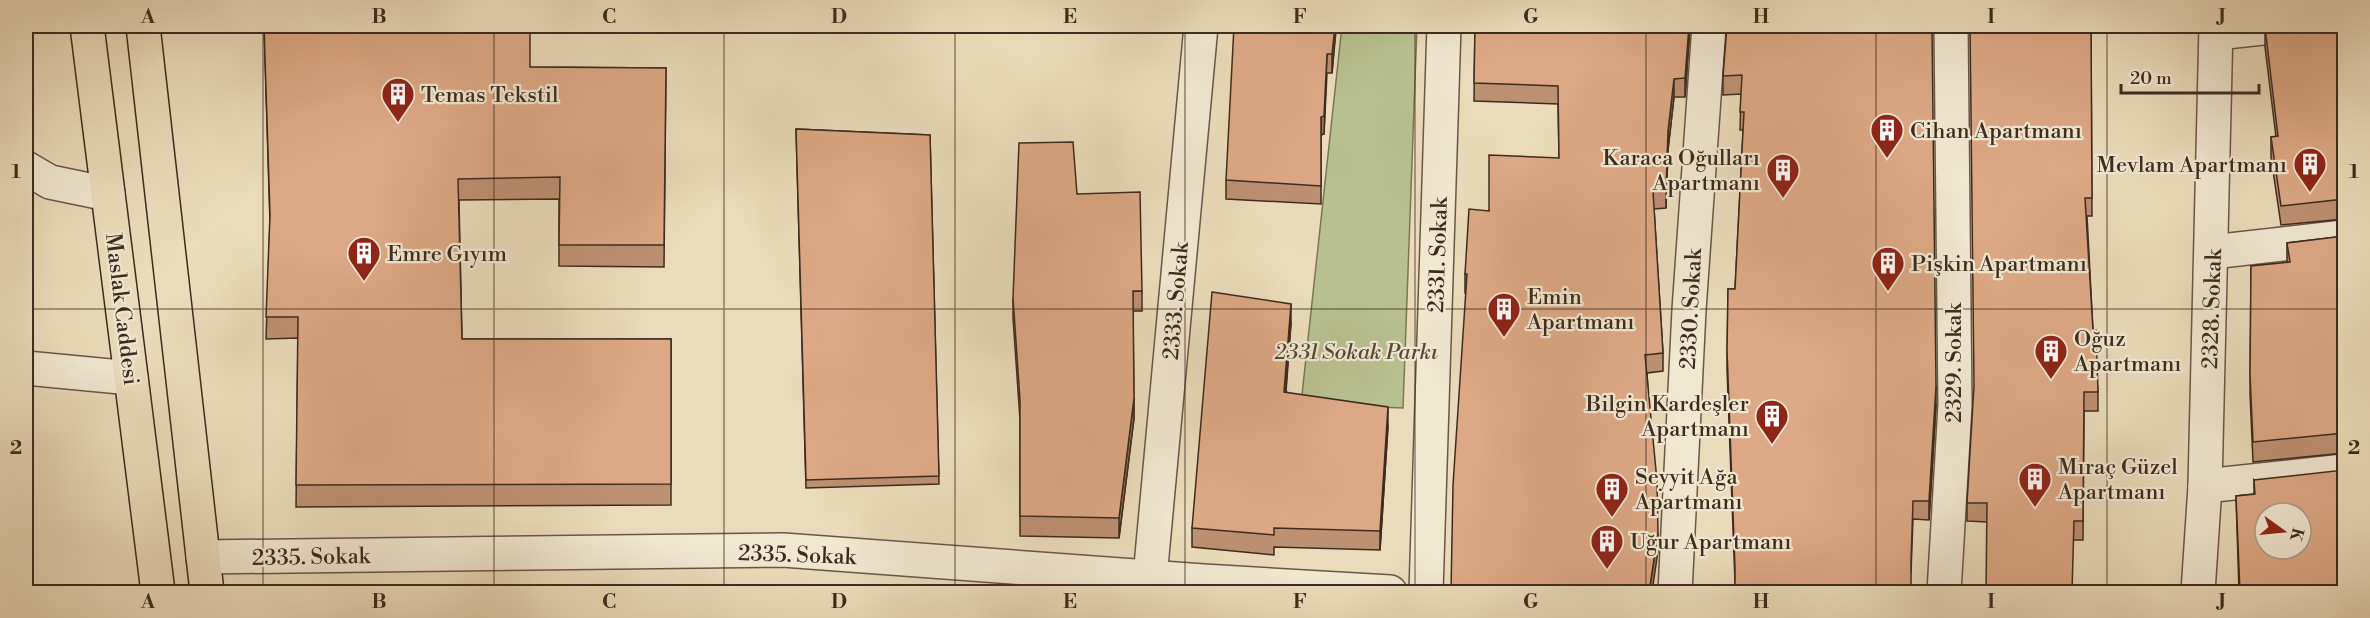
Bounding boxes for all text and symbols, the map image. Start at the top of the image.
text: A [140,5,156,30]
text: B [371,5,387,30]
text: C [602,5,616,30]
text: D [831,5,847,30]
text: E [1063,5,1077,30]
text: F [1293,5,1307,30]
text: G [1523,5,1539,30]
text: H [1753,5,1770,30]
text: I [1987,5,1995,30]
text: J [2215,5,2226,30]
scale bar [2121,57,2259,95]
text: 20 m [2130,67,2172,90]
building icon: Temas Tekstil [380,76,416,123]
place label: Temas Tekstil [421,82,559,109]
building icon: Cihan Apartmanı [1869,112,1905,159]
place label: Cihan Apartmanı [1910,118,2082,145]
place label: Karaca Oğulları Apartmanı [1603,145,1760,197]
building icon: Mevlam Apartmanı [2292,146,2328,193]
building icon: Karaca Oğulları Apartmanı [1765,152,1801,199]
place label: Mevlam Apartmanı [2097,152,2287,179]
text: 1 [11,160,21,185]
text: 1 [2349,160,2359,185]
street label: 2331. Sokak [1423,195,1454,313]
street label: Maslak Caddesi [99,232,144,387]
building icon: Emre Gıyım [346,235,382,282]
street label: 2333. Sokak [1158,240,1195,361]
place label: Emre Gıyım [387,241,507,268]
building icon: Pişkin Apartmanı [1870,245,1906,292]
street label: 2330. Sokak [1675,247,1708,370]
street label: 2328. Sokak [2197,247,2228,369]
place label: Pişkin Apartmanı [1911,251,2087,278]
place label: Emin Apartmanı [1526,284,1635,336]
building icon: Emin Apartmanı [1486,291,1522,338]
street label: 2329. Sokak [1941,302,1968,423]
place label: Oğuz Apartmanı [2073,326,2182,378]
building icon: Oğuz Apartmanı [2033,333,2069,380]
park label: 2331 Sokak Parkı [1274,339,1438,366]
place label: Bilgin Kardeşler Apartmanı [1585,391,1749,443]
building icon: Bilgin Kardeşler Apartmanı [1754,398,1790,445]
text: 2 [10,436,22,461]
text: 2 [2348,436,2360,461]
place label: Mıraç Güzel Apartmanı [2057,454,2178,506]
building icon: Mıraç Güzel Apartmanı [2017,461,2053,508]
place label: Seyyit Ağa Apartmanı [1634,464,1743,516]
building icon: Seyyit Ağa Apartmanı [1594,471,1630,518]
north arrow [2253,501,2313,561]
building icon: Uğur Apartmanı [1589,523,1625,570]
text: K [2285,526,2308,544]
place label: Uğur Apartmanı [1630,529,1791,556]
street label: 2335. Sokak [737,540,858,571]
street label: 2335. Sokak [252,543,372,572]
text: A [140,590,156,615]
text: B [371,590,387,615]
text: C [602,590,616,615]
text: D [831,590,847,615]
text: E [1063,590,1077,615]
text: F [1293,590,1307,615]
text: G [1523,590,1539,615]
text: H [1753,590,1770,615]
text: I [1987,590,1995,615]
text: J [2215,590,2226,615]

